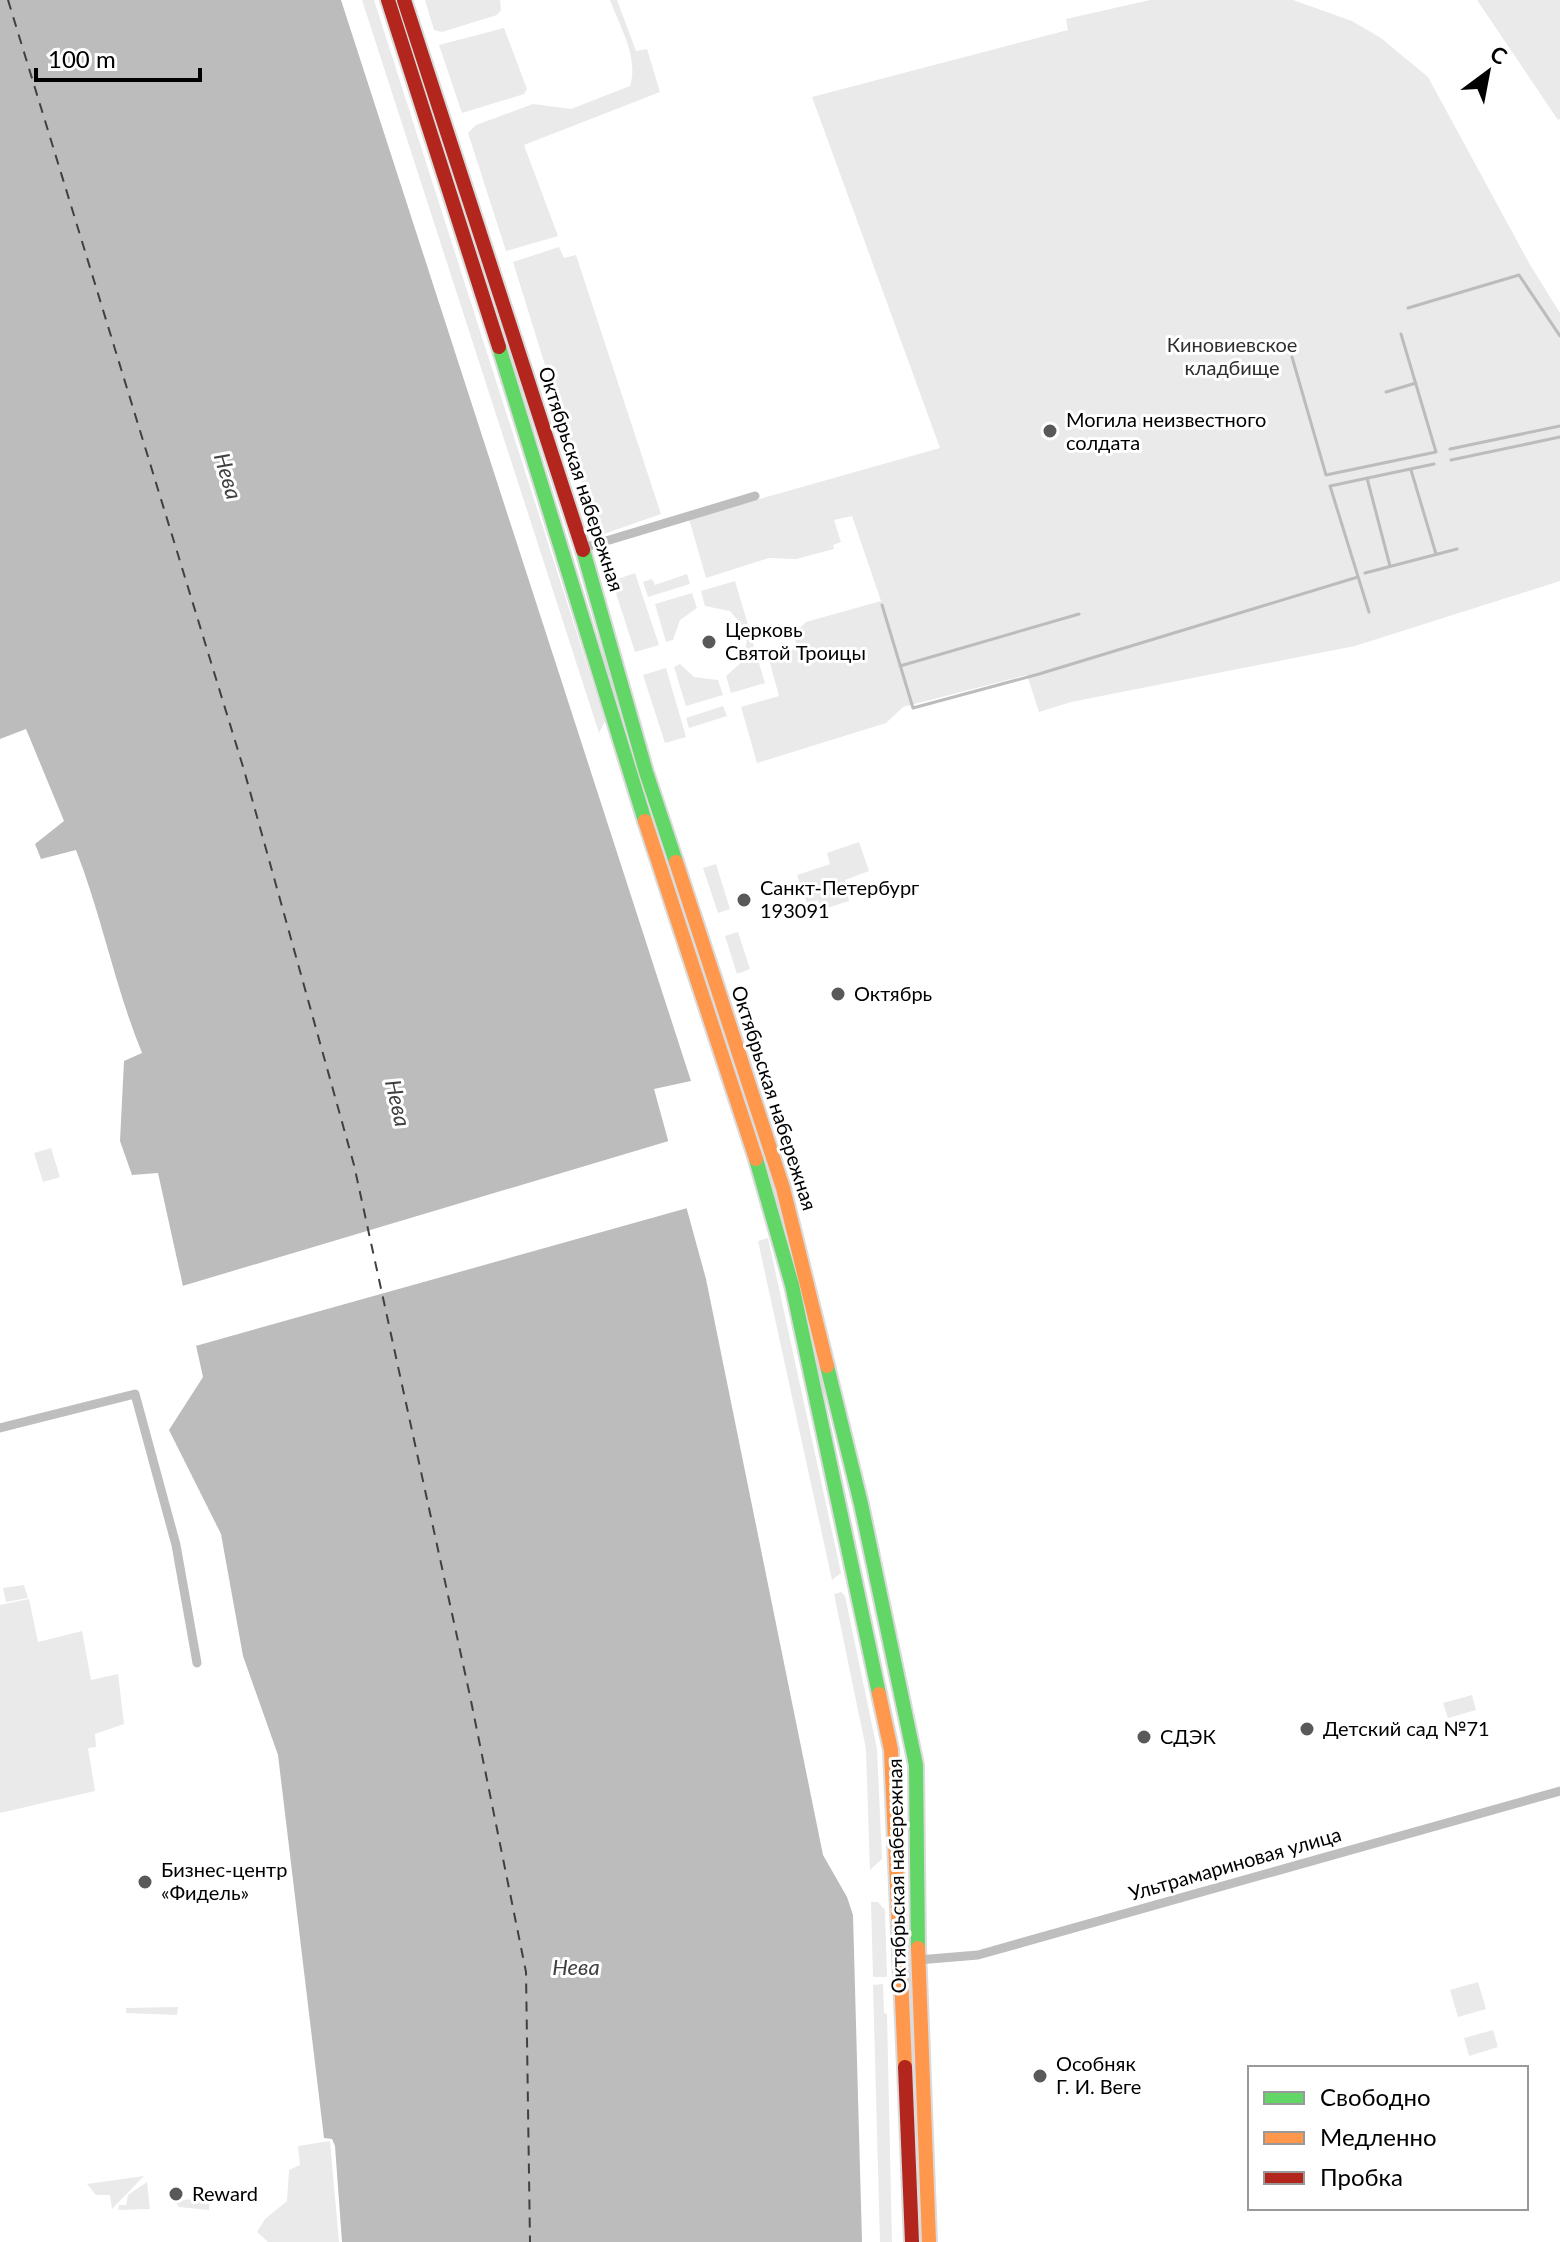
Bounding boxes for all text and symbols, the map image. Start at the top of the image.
scale bar [36,32,200,82]
north arrow [1448,32,1528,112]
text: С [1486,39,1513,70]
text: 100 m [48,44,116,73]
park label: Киновиевское кладбище [1167,332,1297,379]
street label: Октябрьская набережная [534,363,630,594]
place label: Могила неизвестного солдата [1066,407,1266,454]
marker: Могила неизвестного солдата [1041,422,1059,440]
water label: Нева [209,449,248,502]
place label: Церковь Святой Троицы [725,617,866,664]
marker: Церковь Святой Троицы [700,633,718,651]
place label: Санкт-Петербург 193091 [760,875,919,922]
marker: Санкт-Петербург 193091 [735,891,753,909]
place label: Октябрь [854,981,932,1005]
street label: Октябрьская набережная [727,982,823,1213]
marker: Октябрь [829,985,847,1003]
water label: Нева [380,1077,417,1129]
place label: Детский сад №71 [1323,1716,1490,1740]
marker: Детский сад №71 [1298,1720,1316,1738]
place label: СДЭК [1160,1724,1217,1748]
marker: СДЭК [1135,1728,1153,1746]
street label: Октябрьская набережная [882,1758,910,1994]
street label: Ультрамариновая улица [1126,1821,1344,1905]
place label: Бизнес-центр «Фидель» [161,1857,287,1904]
marker: Бизнес-центр «Фидель» [136,1873,154,1891]
water label: Нева [552,1953,600,1980]
place label: Особняк Г. И. Веге [1056,2051,1141,2098]
legend [1248,2066,1528,2210]
marker: Особняк Г. И. Веге [1031,2067,1049,2085]
text: Свободно [1320,2082,1431,2111]
text: Медленно [1320,2122,1437,2151]
text: Пробка [1320,2162,1403,2191]
place label: Reward [192,2181,258,2205]
marker: Reward [167,2185,185,2203]

